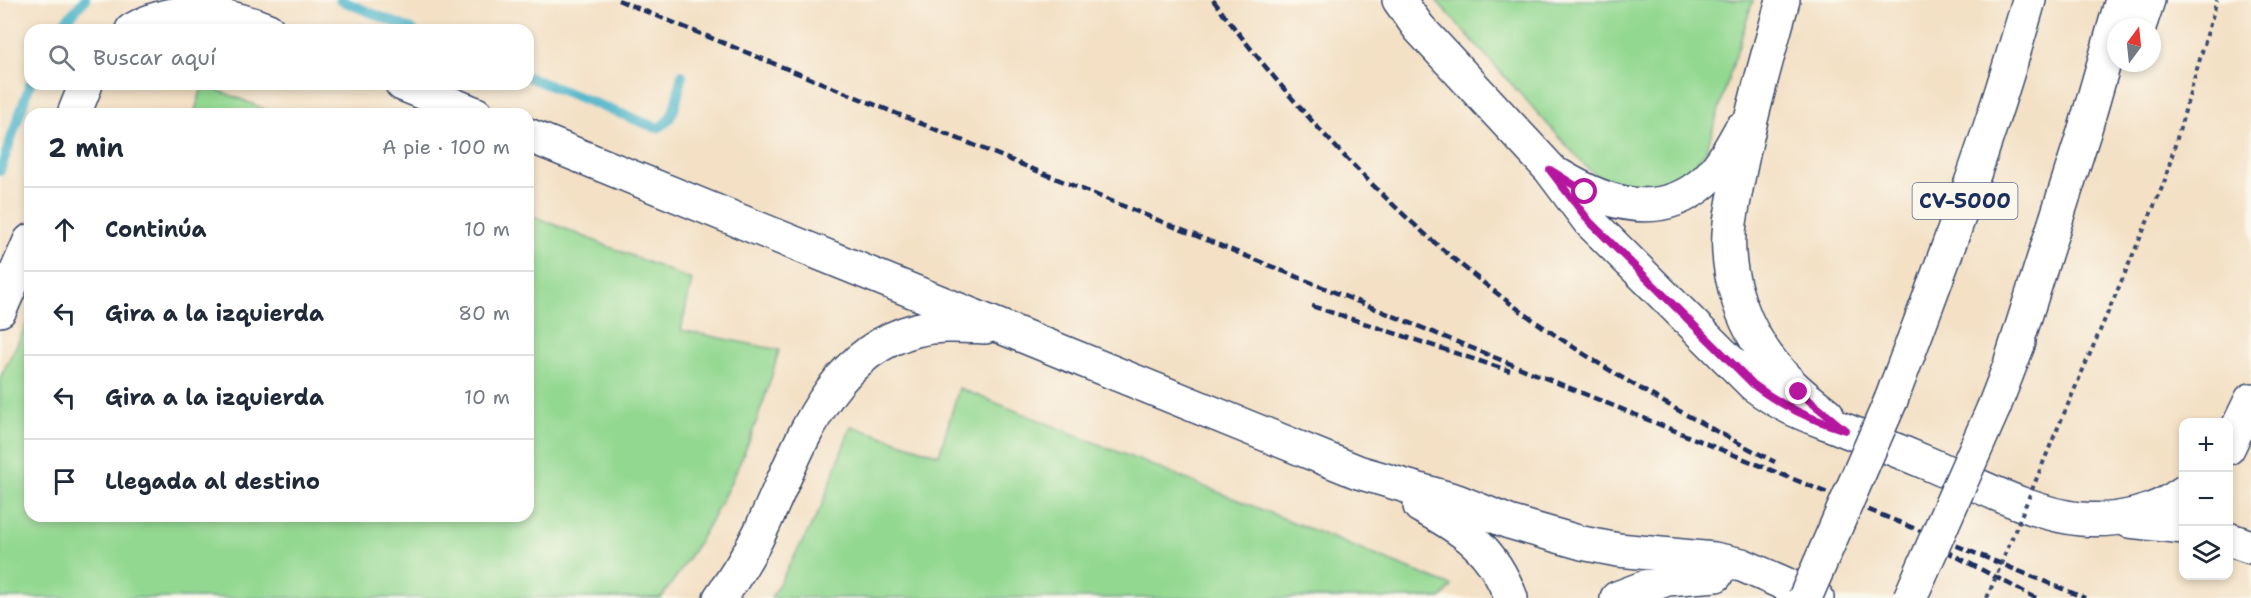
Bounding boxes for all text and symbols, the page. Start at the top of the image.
north arrow [2107,18,2161,72]
search box [24,24,534,90]
icon: search [45,41,78,74]
text: Buscar aquí [93,43,216,72]
text: 2 min [48,130,124,165]
text: A pie · 100 m [382,134,510,160]
route start [1571,178,1597,204]
road number: CV-5000 [1912,183,2018,219]
icon: ahead [48,213,81,246]
text: Continúa [105,215,207,244]
text: 10 m [464,216,510,242]
icon: left [48,297,81,330]
text: Gira a la izquierda [105,299,324,328]
text: 80 m [458,300,510,326]
route end [1785,378,1811,404]
icon: left [48,381,81,414]
text: Gira a la izquierda [105,383,324,412]
text: 10 m [464,384,510,410]
map controls [2179,418,2233,580]
button: + [2179,418,2233,472]
icon: arrive [48,465,81,498]
text: Llegada al destino [105,467,320,496]
button: − [2179,472,2233,526]
button: layers [2179,526,2233,580]

